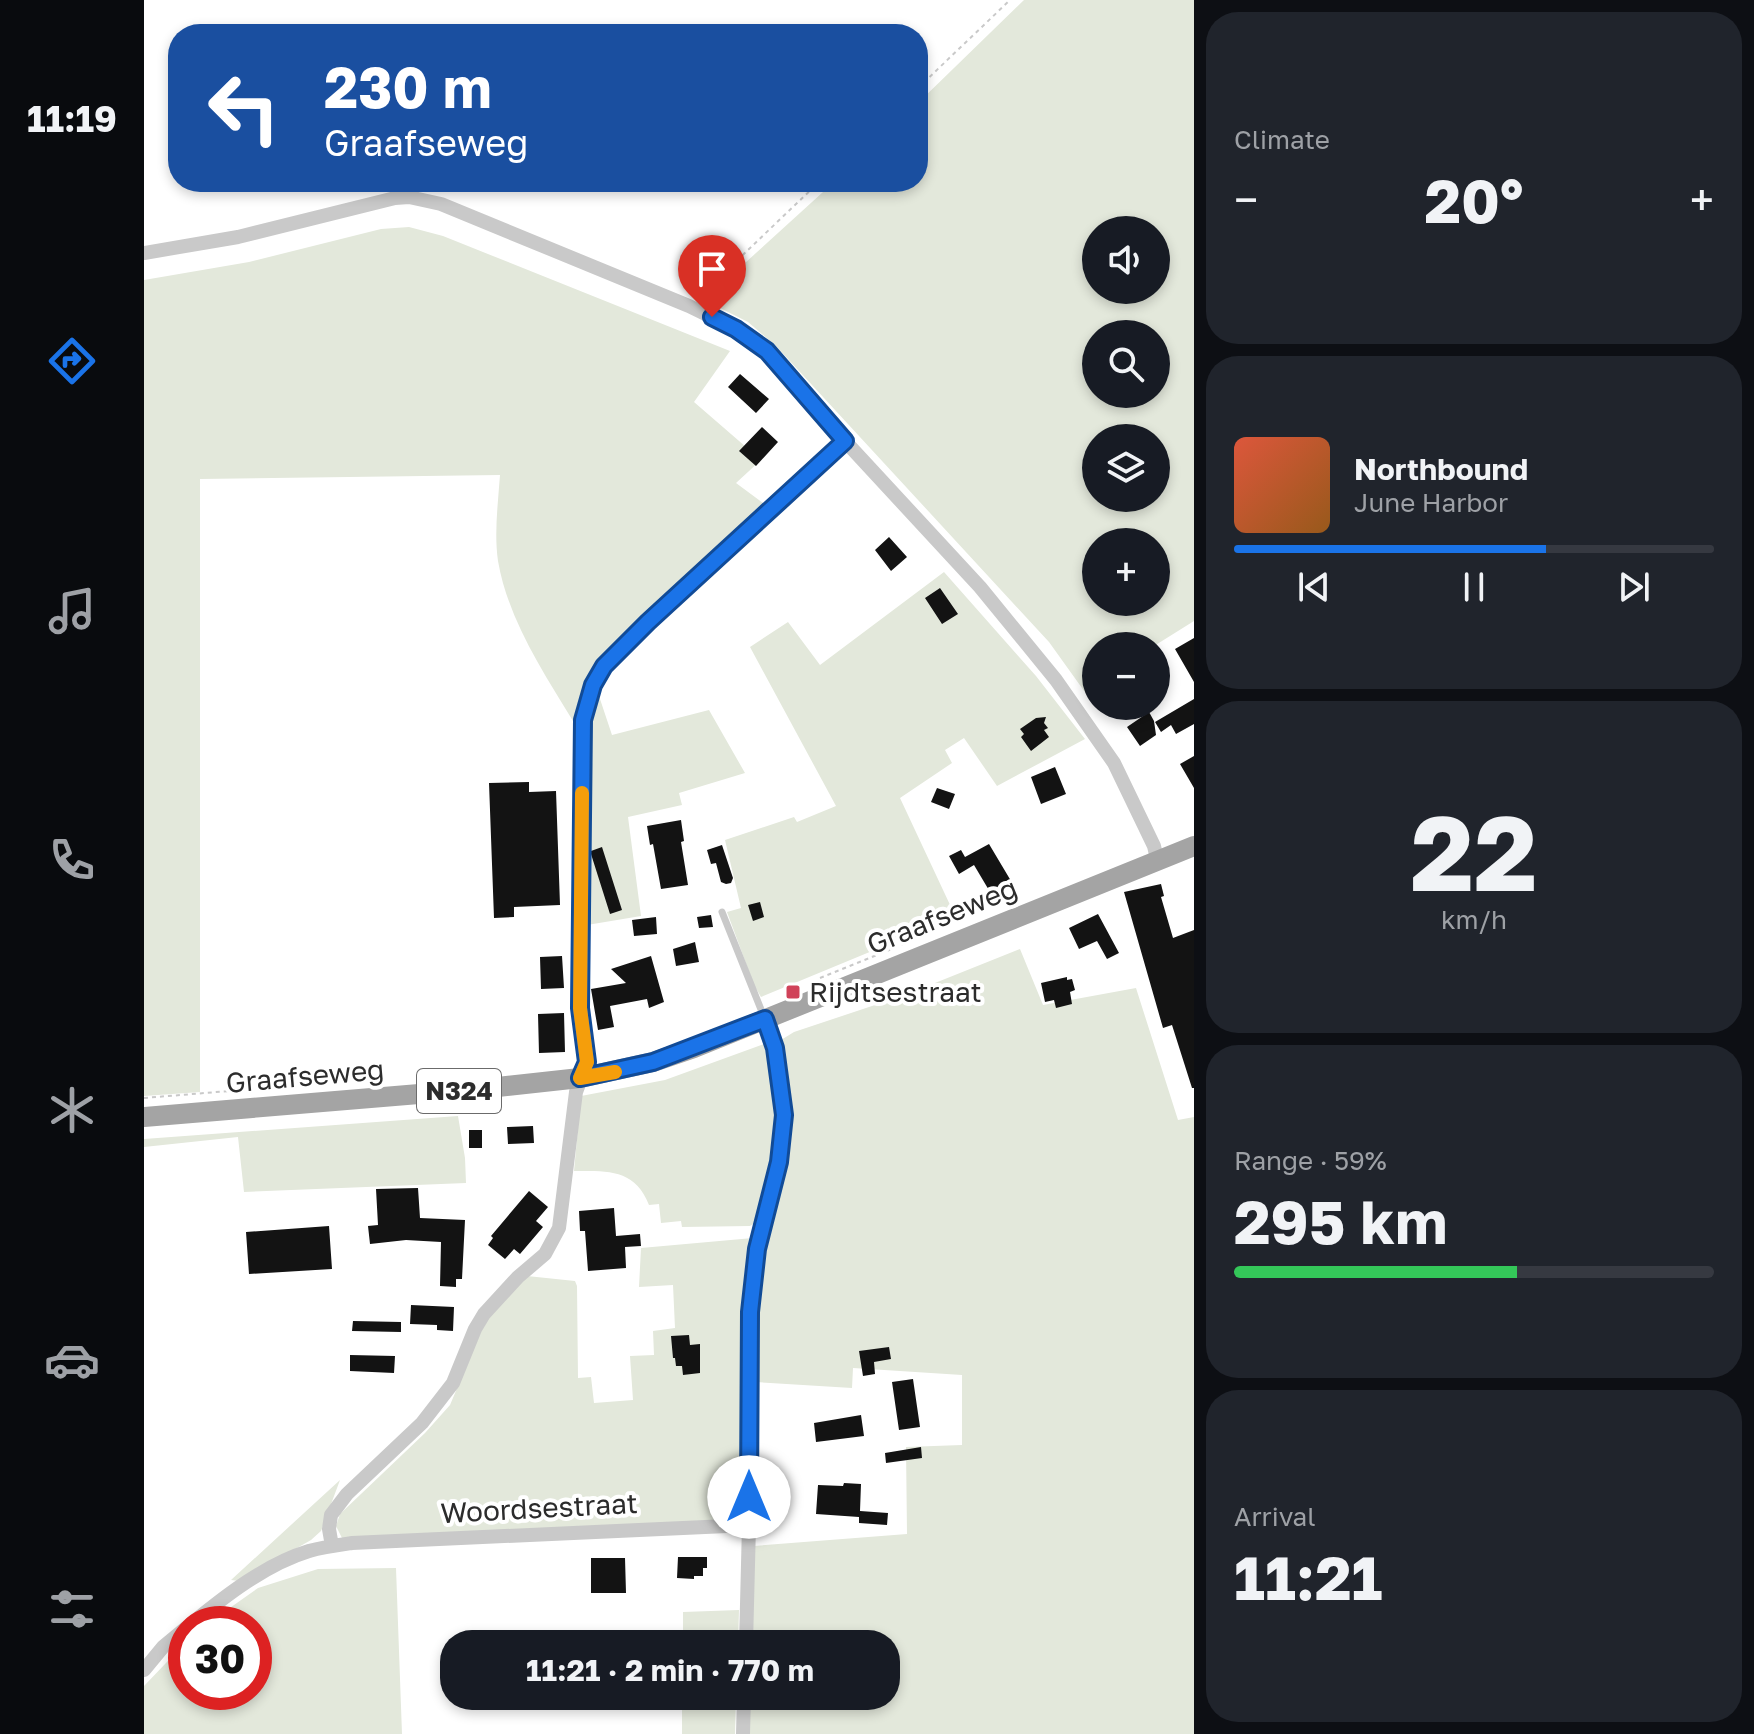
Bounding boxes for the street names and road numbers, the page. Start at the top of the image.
street label: Graafseweg [862,870,1022,961]
street label: Graafseweg [224,1052,386,1099]
road number: N324 [417,1069,501,1113]
street label: Woordsestraat [439,1486,638,1529]

